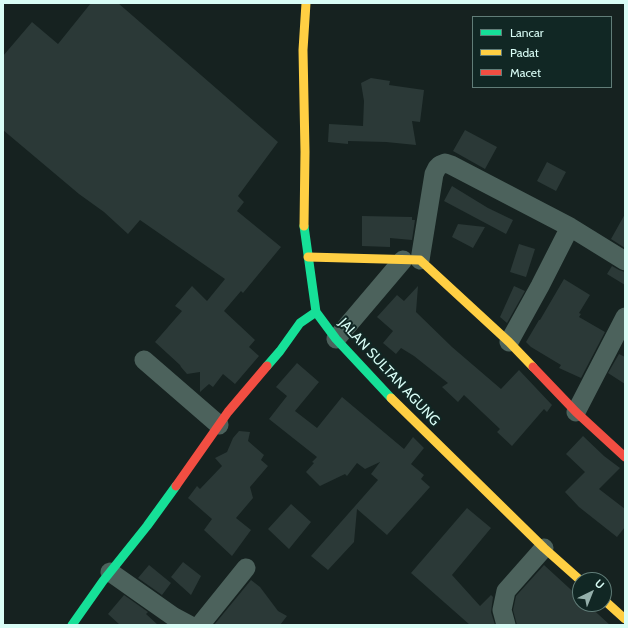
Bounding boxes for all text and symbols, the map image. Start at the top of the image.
legend [472,16,612,88]
text: Lancar [510,25,543,40]
text: Padat [510,45,539,60]
text: Macet [510,65,541,80]
street label: JALAN SULTAN AGUNG [335,315,443,429]
north arrow [572,572,612,612]
text: U [592,576,607,592]

